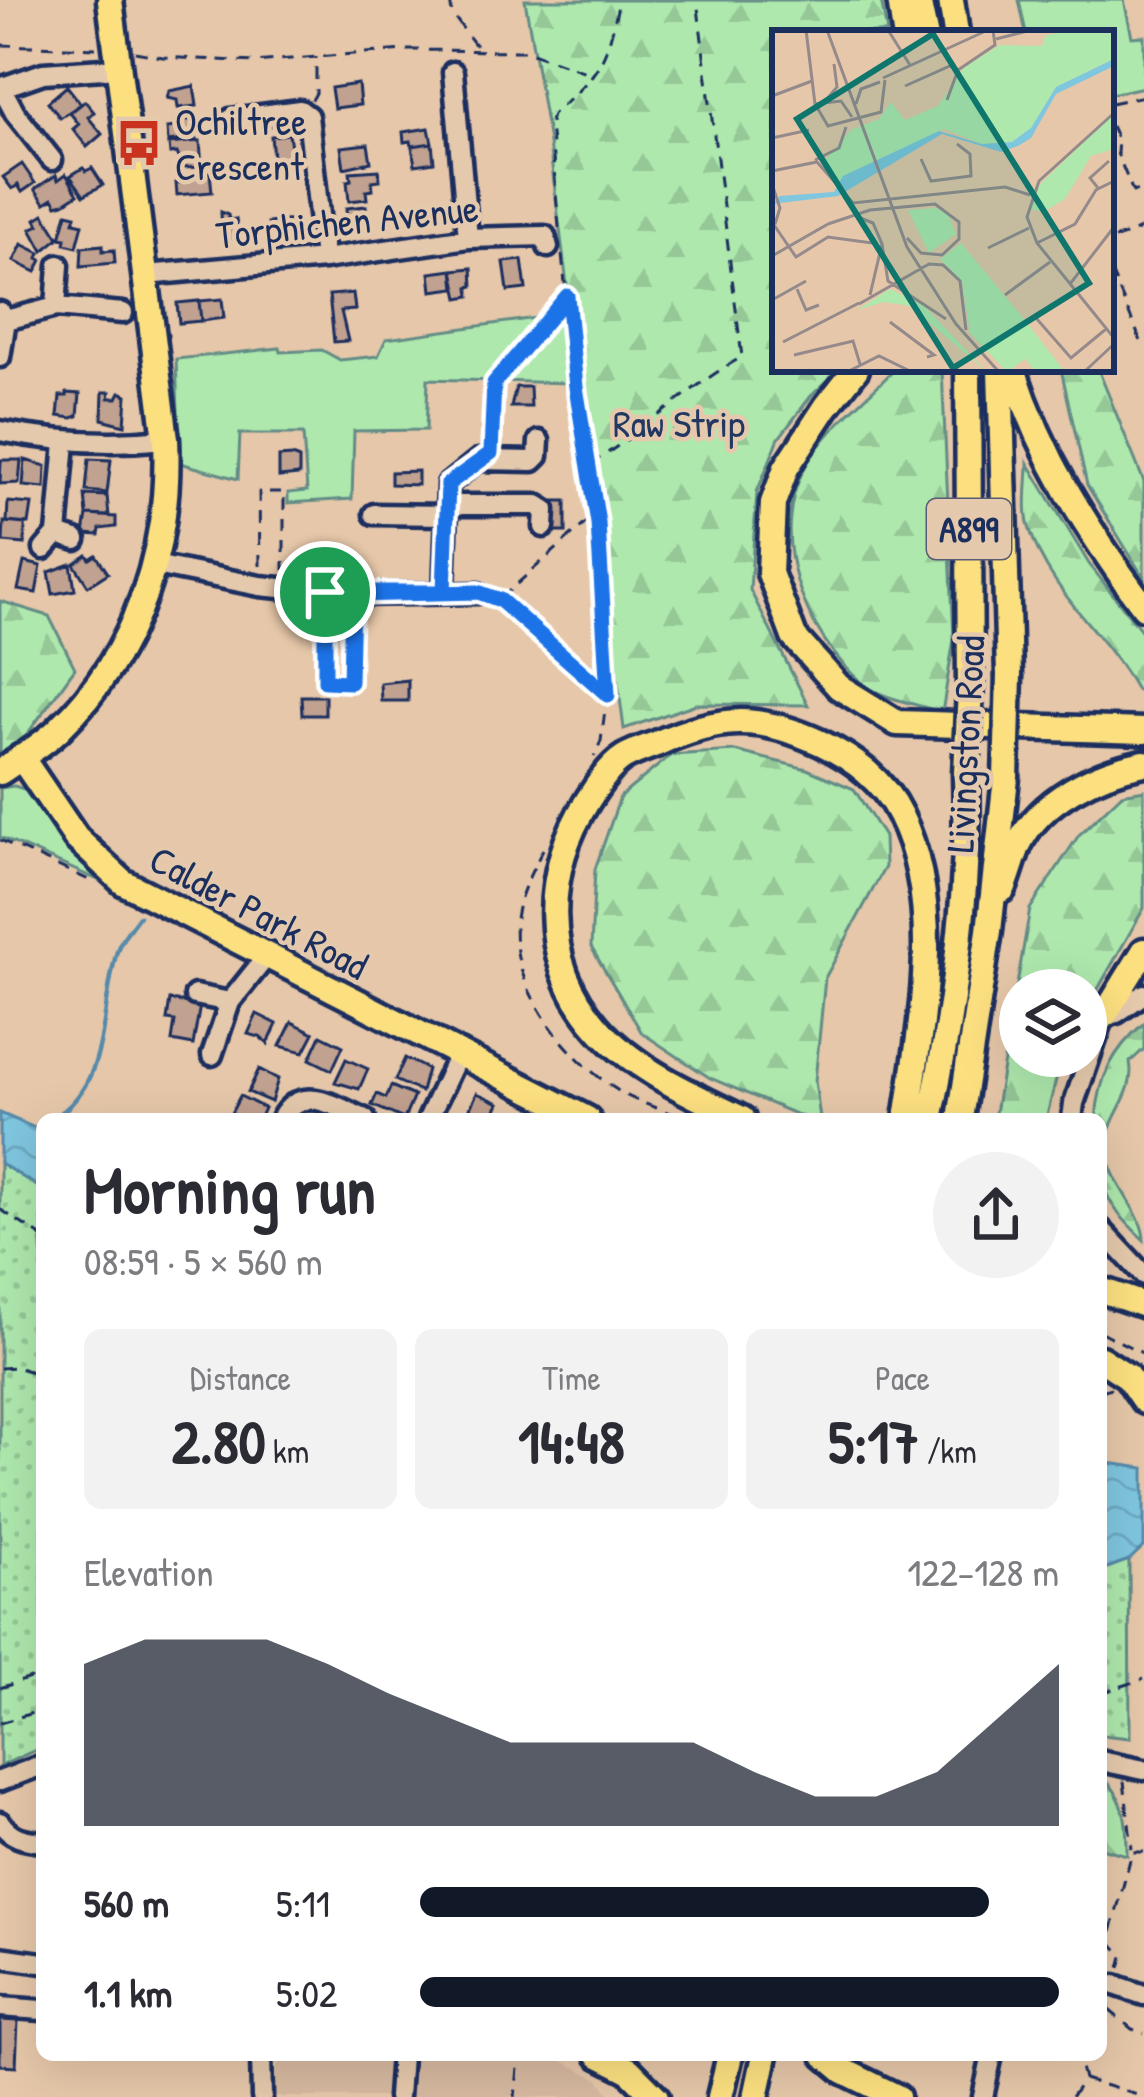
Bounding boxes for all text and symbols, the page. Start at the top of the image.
inset map [772,30,1114,372]
place label: Ochiltree Crescent [175,94,307,192]
bus stop icon: Ochiltree Crescent [114,118,164,168]
street label: Torphichen Avenue [213,180,481,261]
park label: Raw Strip [613,396,745,449]
road number: A899 [927,499,1011,559]
pin [274,541,376,643]
icon: arrive [292,559,358,625]
street label: Livingston Road [932,634,997,854]
street label: Calder Park Road [141,832,378,991]
map controls [999,969,1107,1077]
button: layers [999,969,1107,1077]
text: Morning run [84,1144,376,1234]
button: share [933,1152,1059,1278]
text: 08:59 · 5 × 560 m [84,1234,323,1287]
text: Distance [190,1356,291,1400]
text: Time [542,1356,601,1400]
text: Pace [875,1356,930,1400]
text: 2.80 [172,1400,266,1482]
text: 14:48 [518,1400,625,1482]
text: 5:17 [828,1400,919,1482]
text: km [266,1429,309,1473]
text: /km [919,1429,977,1473]
text: Elevation [84,1545,214,1598]
text: 122–128 m [907,1545,1059,1598]
text: 560 m [84,1876,169,1929]
text: 5:11 [276,1876,330,1929]
text: 1.1 km [84,1966,172,2019]
text: 5:02 [276,1966,337,2019]

